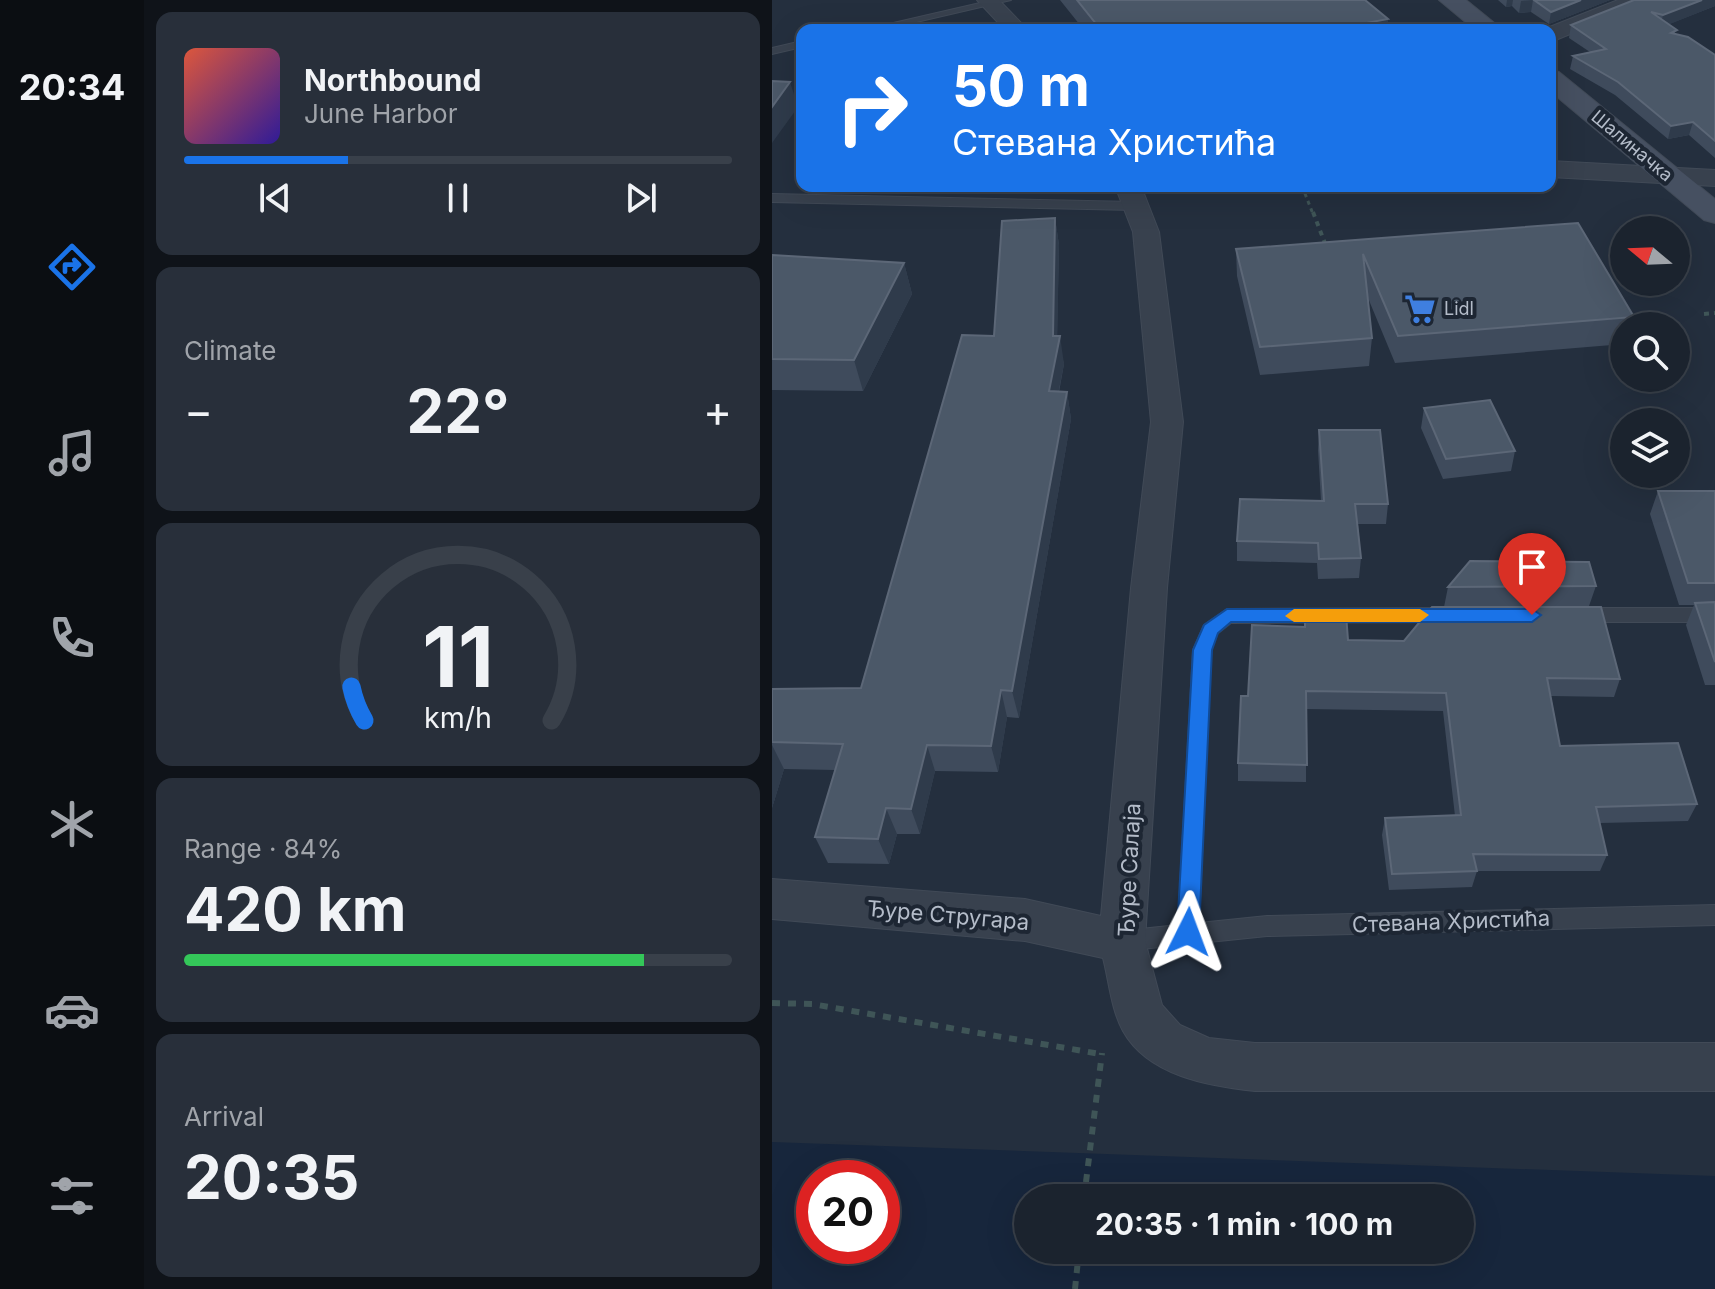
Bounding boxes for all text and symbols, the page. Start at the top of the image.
text: 50 m [952,52,1090,120]
icon: right [820,56,924,160]
text: Northbound [304,62,481,98]
text: 20:34 [19,65,125,109]
text: June Harbor [304,98,457,129]
street label: Шалиначка [1588,106,1677,186]
text: Стевана Христића [952,120,1276,164]
icon: previous [253,176,297,220]
icon: pause [436,176,480,220]
icon: next [619,176,663,220]
north arrow [1610,216,1690,296]
map controls [1610,216,1690,488]
icon: directions [44,239,100,295]
supermarket icon: Lidl [1403,292,1437,326]
place label: Lidl [1444,298,1474,319]
button: search [1610,312,1690,392]
text: Climate [184,335,276,366]
text: 22° [406,375,510,447]
text: − [184,384,213,438]
text: + [703,384,732,438]
button: layers [1610,408,1690,488]
icon: music [44,425,100,481]
pin [1498,533,1566,615]
icon: arrive [1510,545,1554,589]
text: 11 [422,605,494,706]
icon: phone [44,610,100,666]
text: km/h [424,700,492,735]
icon: climate [44,796,100,852]
street label: Ђуре Салаја [1113,802,1145,938]
text: Range · 84% [184,833,342,864]
text: 420 km [184,873,407,945]
position arrow [1146,890,1230,974]
street label: Ђуре Стругара [866,895,1030,935]
street label: Стевана Христића [1352,905,1550,937]
icon: car [44,982,100,1038]
text: Arrival [184,1101,264,1132]
text: 20:35 [184,1141,359,1213]
speed limit sign: 20 [796,1160,900,1264]
icon: filters [44,1168,100,1224]
text: 20:35 · 1 min · 100 m [1095,1206,1393,1242]

